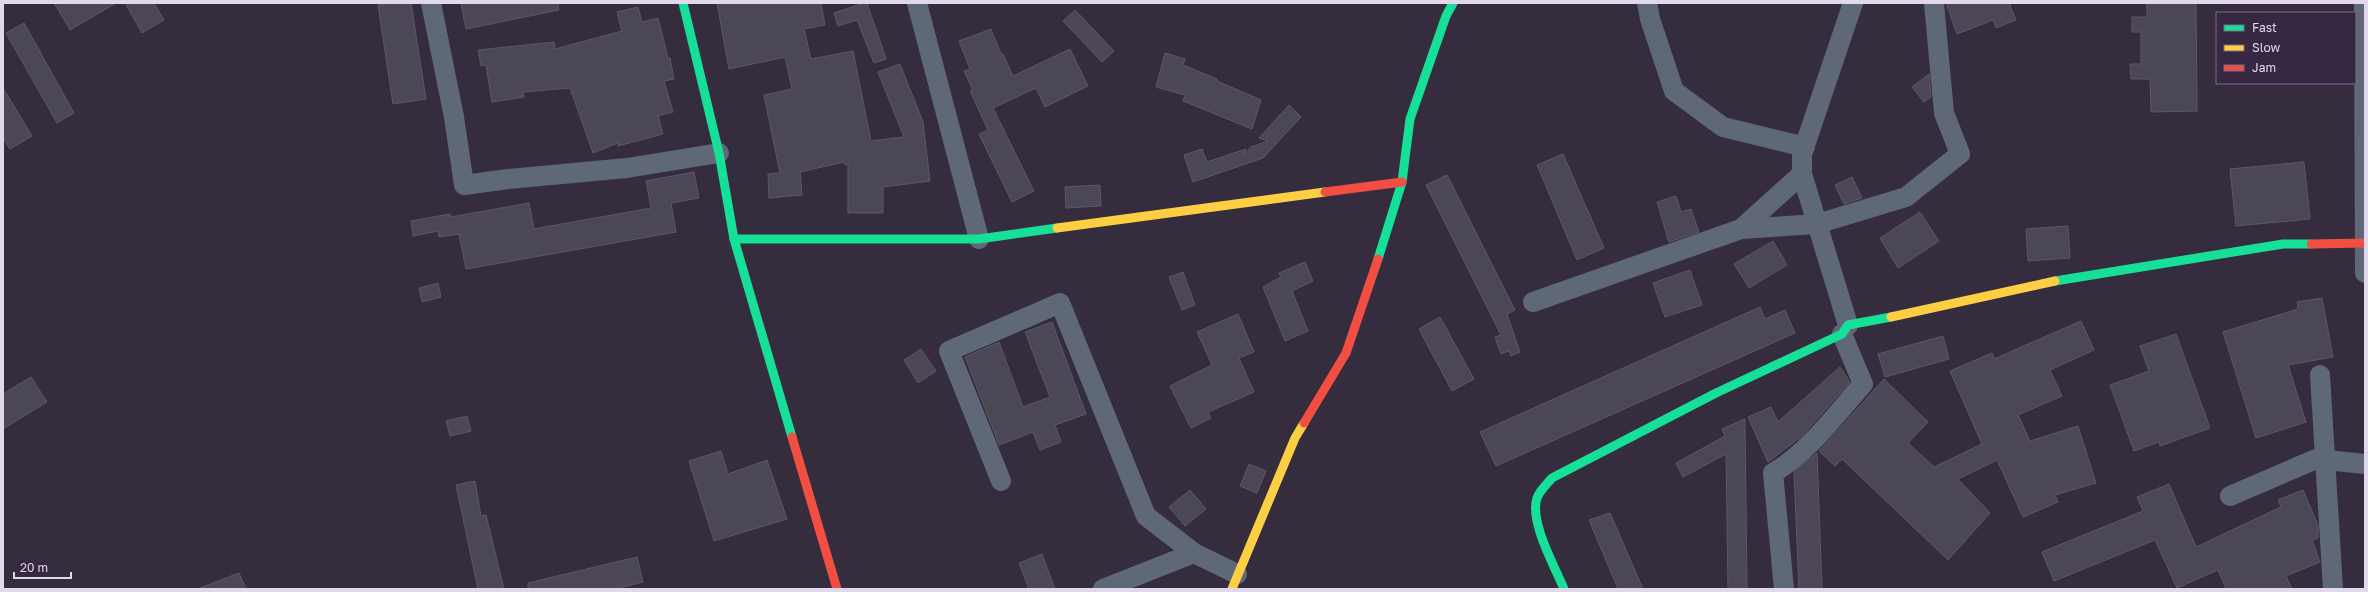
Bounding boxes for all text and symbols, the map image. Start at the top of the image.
legend [2216,12,2356,84]
text: Fast [2252,20,2277,35]
text: Slow [2252,40,2280,55]
text: Jam [2252,60,2276,75]
scale bar [14,554,71,580]
text: 20 m [20,560,48,575]

